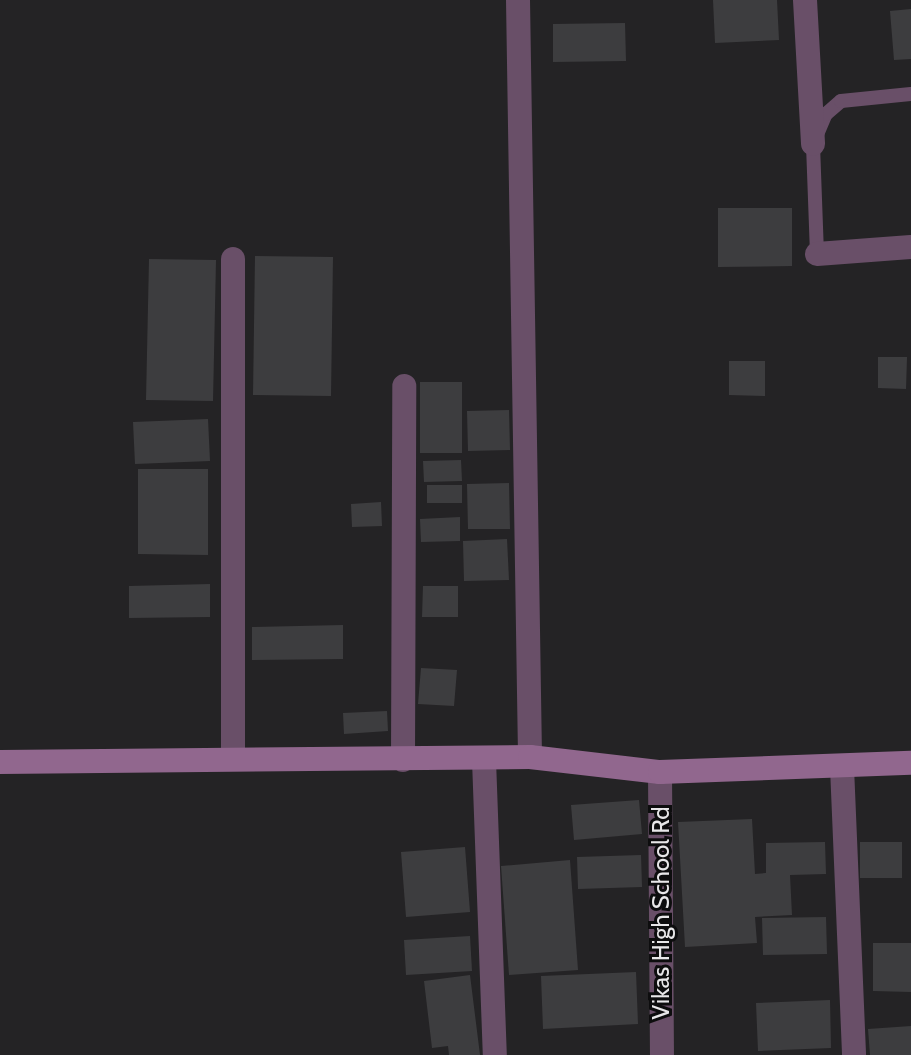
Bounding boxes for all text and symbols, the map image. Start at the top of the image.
street label: Vikas High School Rd [647,806,675,1020]

